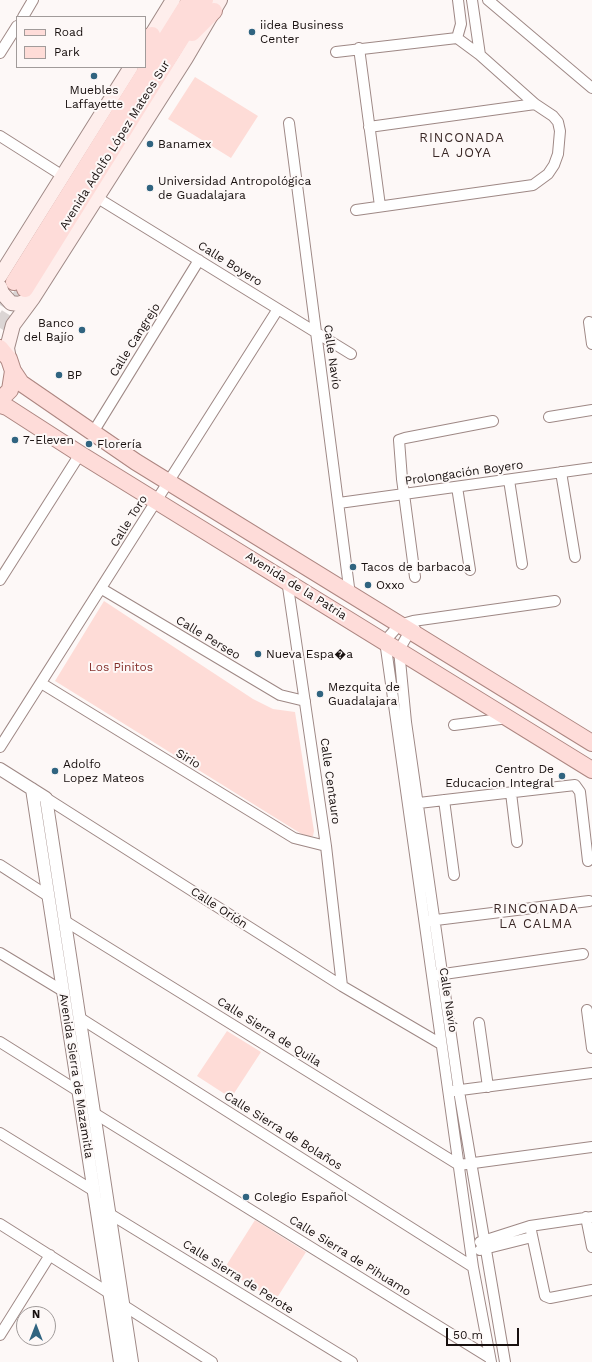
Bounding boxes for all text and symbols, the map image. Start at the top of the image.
legend [16,16,146,68]
place label: iidea Business Center [260,18,343,46]
text: Road [54,25,83,39]
marker: iidea Business Center [247,27,257,37]
text: Park [54,45,80,59]
street label: Avenida Adolfo López Mateos Sur [57,58,173,232]
marker: Muebles Laffayette [89,71,99,81]
place label: Muebles Laffayette [65,83,123,111]
district label: RINCONADA LA JOYA [419,130,505,161]
place label: Banamex [158,137,211,151]
marker: Banamex [145,139,155,149]
place label: Universidad Antropológica de Guadalajara [158,174,311,202]
marker: Universidad Antropológica de Guadalajara [145,183,155,193]
street label: Calle Boyero [195,238,265,290]
street label: Calle Cangrejo [107,300,163,380]
place label: Banco del Bajío [24,316,74,344]
street label: Calle Navío [320,324,344,390]
marker: Banco del Bajío [77,325,87,335]
place label: BP [67,368,82,382]
marker: BP [54,370,64,380]
place label: 7-Eleven [23,433,74,447]
marker: 7-Eleven [10,435,20,445]
place label: Florería [97,437,142,451]
marker: Florería [84,439,94,449]
street label: Prolongación Boyero [404,458,524,488]
street label: Calle Toro [107,492,151,550]
street label: Avenida de la Patria [243,549,349,623]
place label: Tacos de barbacoa [361,560,471,574]
marker: Tacos de barbacoa [348,562,358,572]
place label: Oxxo [376,578,405,592]
marker: Oxxo [363,580,373,590]
street label: Calle Perseo [173,613,243,663]
place label: Nueva Espa�a [266,647,353,661]
marker: Nueva Espa�a [253,649,263,659]
park label: Los Pinitos [89,660,153,674]
place label: Mezquita de Guadalajara [328,680,400,708]
marker: Mezquita de Guadalajara [315,689,325,699]
street label: Calle Centauro [317,737,343,825]
street label: Sirio [173,746,203,772]
place label: Adolfo Lopez Mateos [63,757,144,785]
place label: Centro De Educacion Integral [445,762,554,790]
marker: Adolfo Lopez Mateos [50,766,60,776]
marker: Centro De Educacion Integral [557,771,567,781]
street label: Calle Orión [188,884,250,932]
district label: RINCONADA LA CALMA [493,901,579,932]
street label: Calle Navío [436,967,460,1033]
street label: Avenida Sierra de Mazamitla [56,993,96,1159]
street label: Calle Sierra de Quila [214,994,324,1070]
street label: Calle Sierra de Bolaños [221,1089,345,1173]
place label: Colegio Español [254,1190,347,1204]
marker: Colegio Español [241,1192,251,1202]
street label: Calle Sierra de Pihuamo [286,1213,414,1299]
street label: Calle Sierra de Perote [180,1237,296,1317]
north arrow [16,1306,56,1346]
text: N [32,1308,40,1321]
scale bar [448,1320,521,1346]
text: 50 m [453,1328,483,1342]

